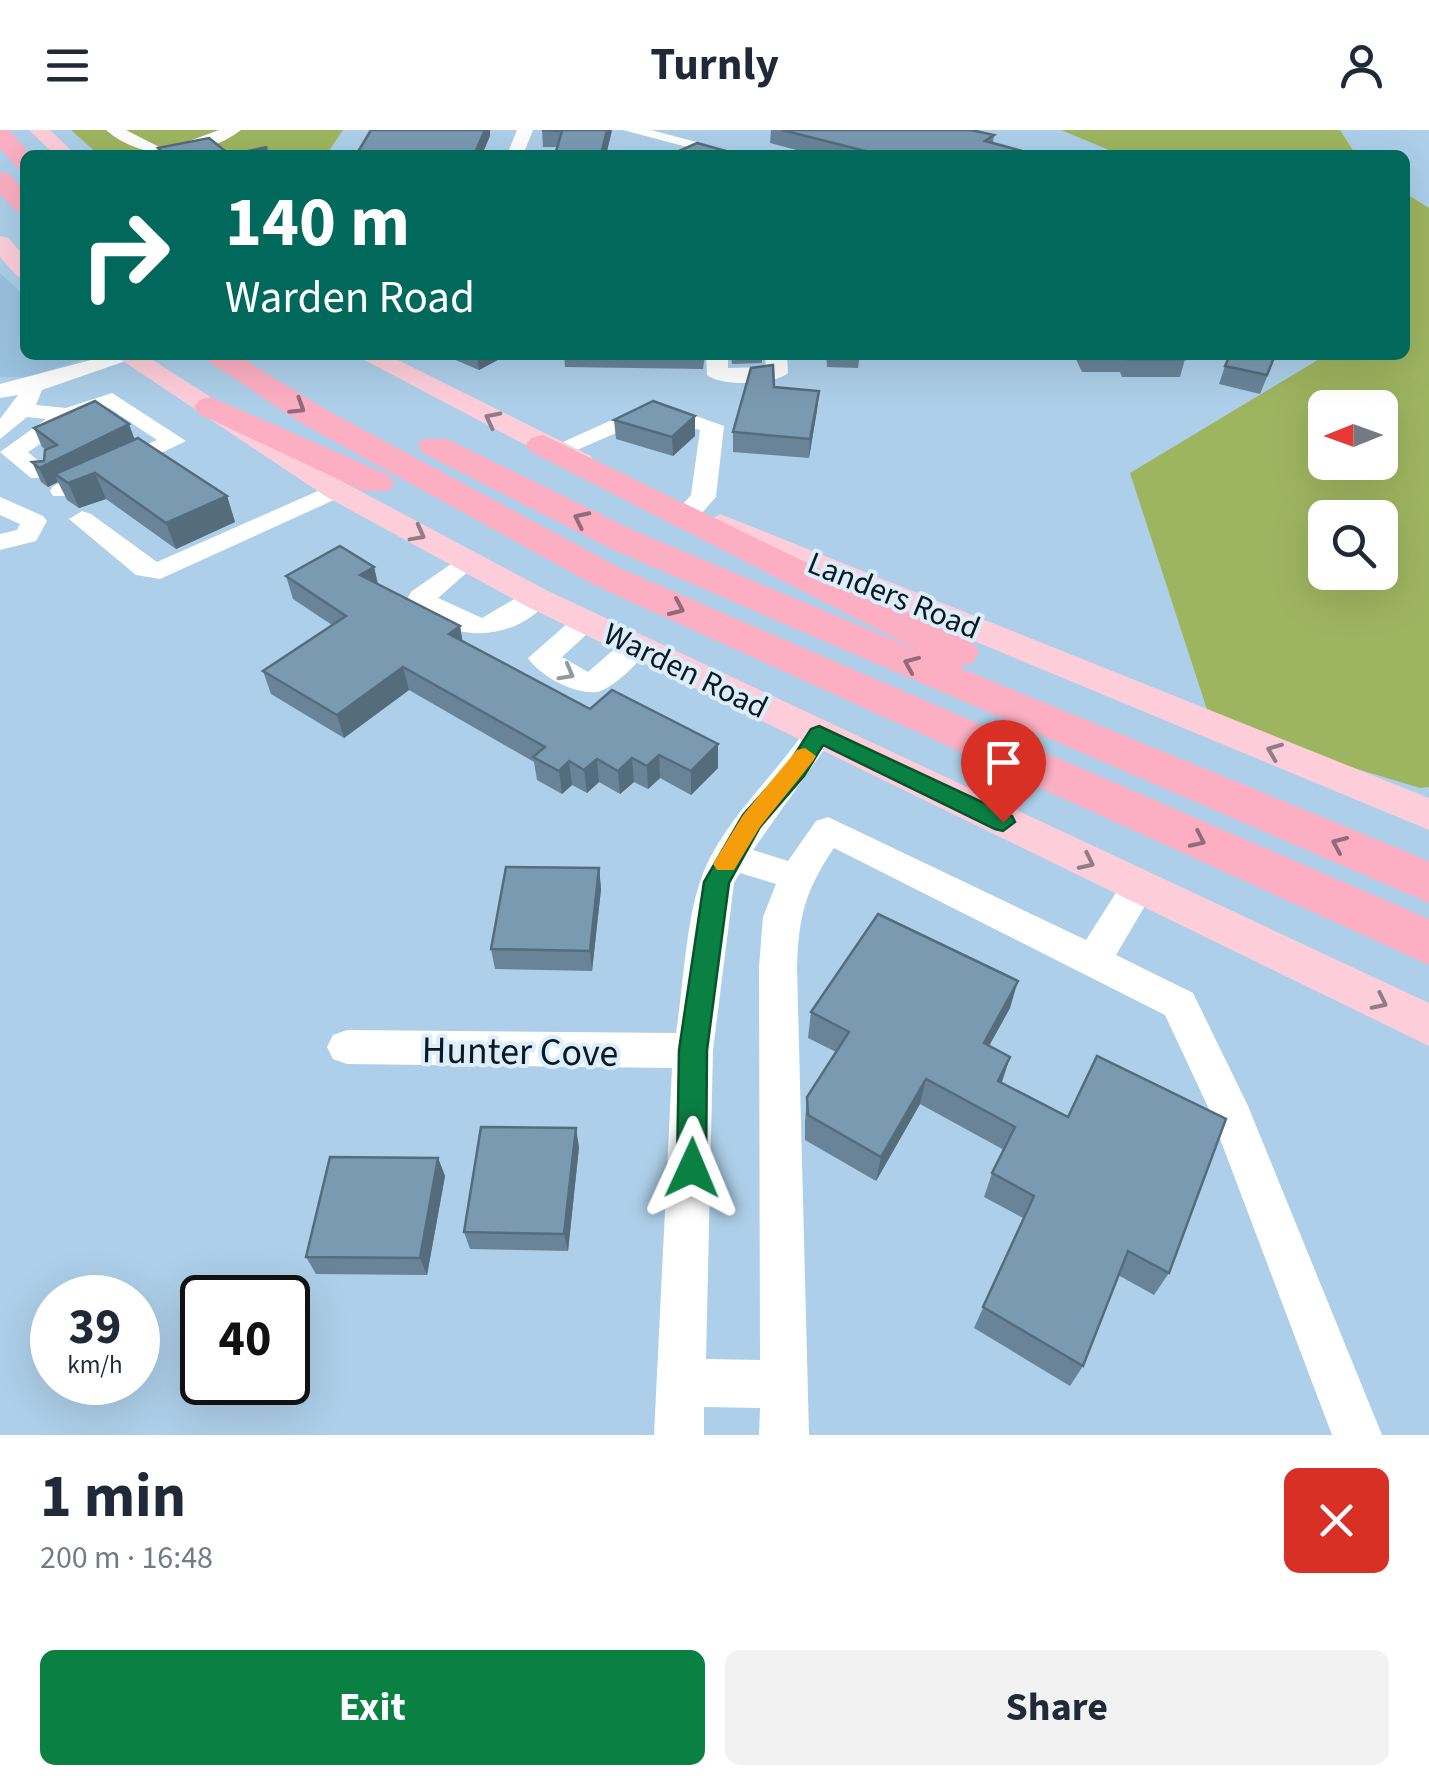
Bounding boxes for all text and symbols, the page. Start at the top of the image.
text: Turnly [650,33,779,97]
icon: menu [40,38,95,93]
icon: person [1334,38,1389,93]
text: 140 m [225,173,410,273]
icon: right [60,190,190,320]
text: Warden Road [225,266,475,330]
north arrow [1308,390,1398,480]
map controls [1308,390,1398,590]
one-way arrow [287,394,305,413]
one-way arrow [484,412,502,431]
button: search [1308,500,1398,590]
one-way arrow [573,511,591,531]
one-way arrow [407,522,425,542]
street label: Landers Road [800,540,987,651]
one-way arrow [667,596,685,616]
street label: Warden Road [596,611,776,731]
one-way arrow [903,656,920,676]
one-way arrow [556,661,574,681]
pin [961,720,1046,823]
icon: arrive [976,735,1031,790]
one-way arrow [1266,742,1284,762]
one-way arrow [1188,828,1206,848]
one-way arrow [1331,836,1349,856]
one-way arrow [1077,850,1095,870]
one-way arrow [1370,990,1388,1010]
street label: Hunter Cove [421,1023,619,1081]
position arrow [640,1116,744,1220]
speed limit sign: 40 [180,1275,310,1405]
text: 39 [69,1292,121,1363]
text: km/h [67,1347,123,1383]
text: 1 min [40,1455,186,1540]
button: close [1284,1468,1389,1573]
text: 200 m · 16:48 [40,1535,213,1581]
button: Exit [40,1650,705,1765]
button: Share [725,1650,1389,1765]

